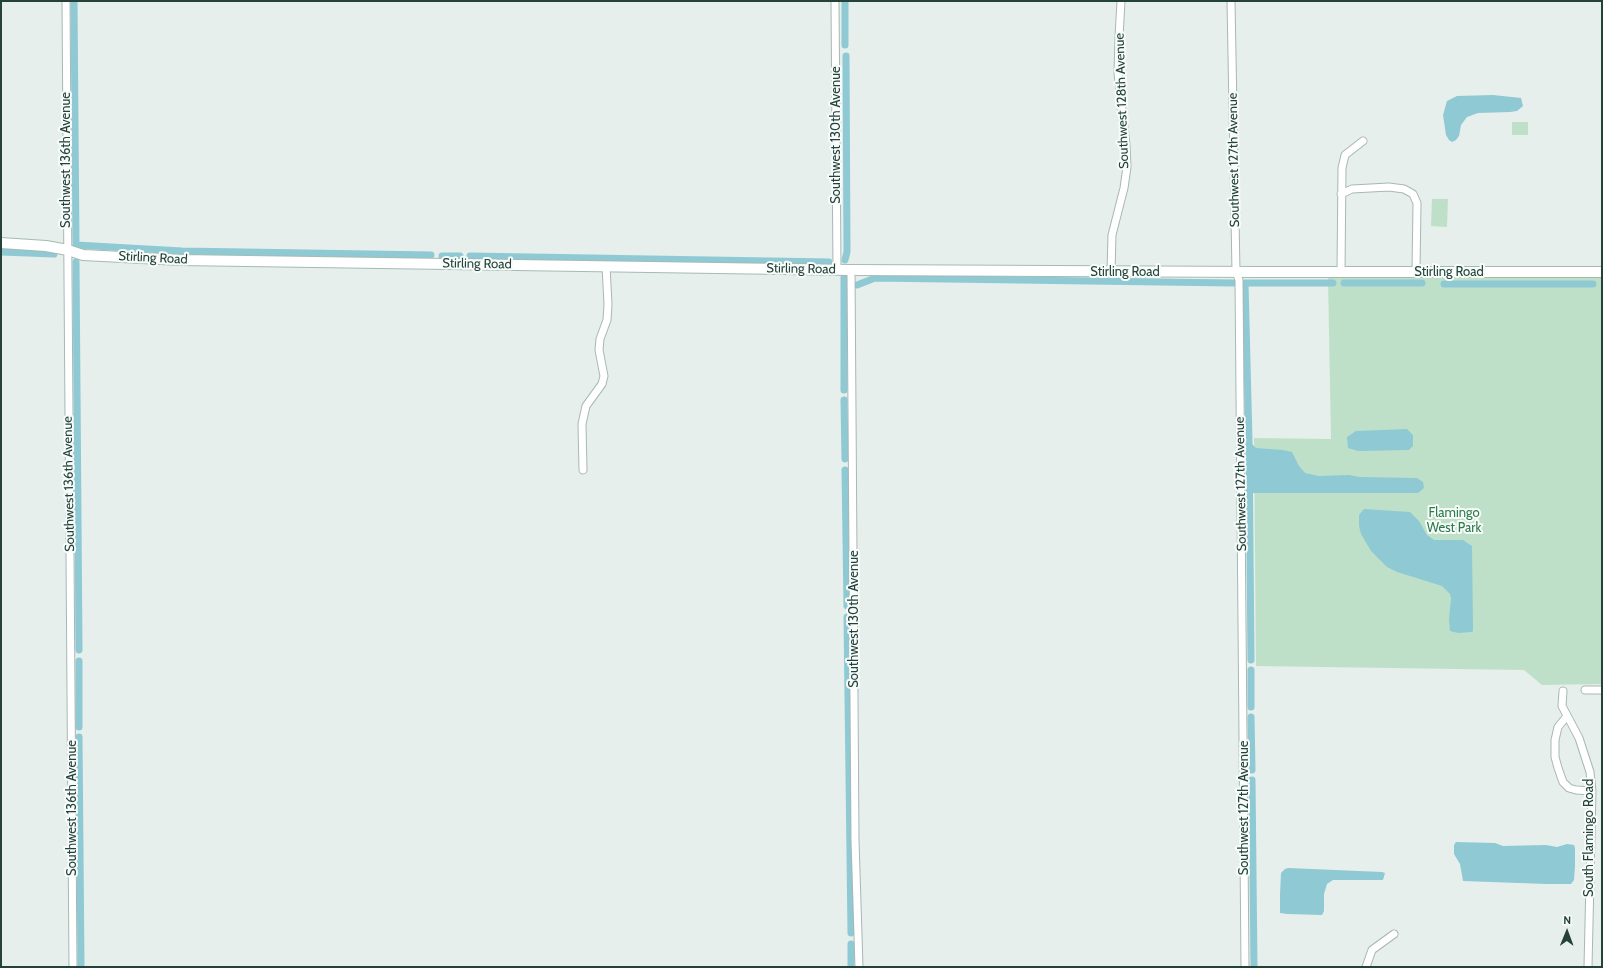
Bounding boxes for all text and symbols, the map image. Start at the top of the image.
street label: Southwest 128th Avenue [1112,33,1132,169]
street label: Southwest 130th Avenue [828,66,844,204]
street label: Southwest 136th Avenue [58,92,74,228]
street label: Southwest 127th Avenue [1225,93,1243,227]
street label: Stirling Road [118,248,188,268]
street label: Stirling Road [442,256,512,272]
street label: Stirling Road [766,261,836,277]
street label: Stirling Road [1090,264,1160,280]
street label: Stirling Road [1414,264,1484,280]
street label: Southwest 136th Avenue [60,416,78,552]
street label: Southwest 127th Avenue [1232,417,1250,551]
park label: Flamingo West Park [1427,505,1481,536]
street label: Southwest 130th Avenue [846,550,862,688]
street label: Southwest 136th Avenue [64,740,80,876]
street label: Southwest 127th Avenue [1236,741,1252,875]
street label: South Flamingo Road [1581,779,1597,897]
north arrow [1547,912,1587,952]
text: N [1563,913,1571,927]

